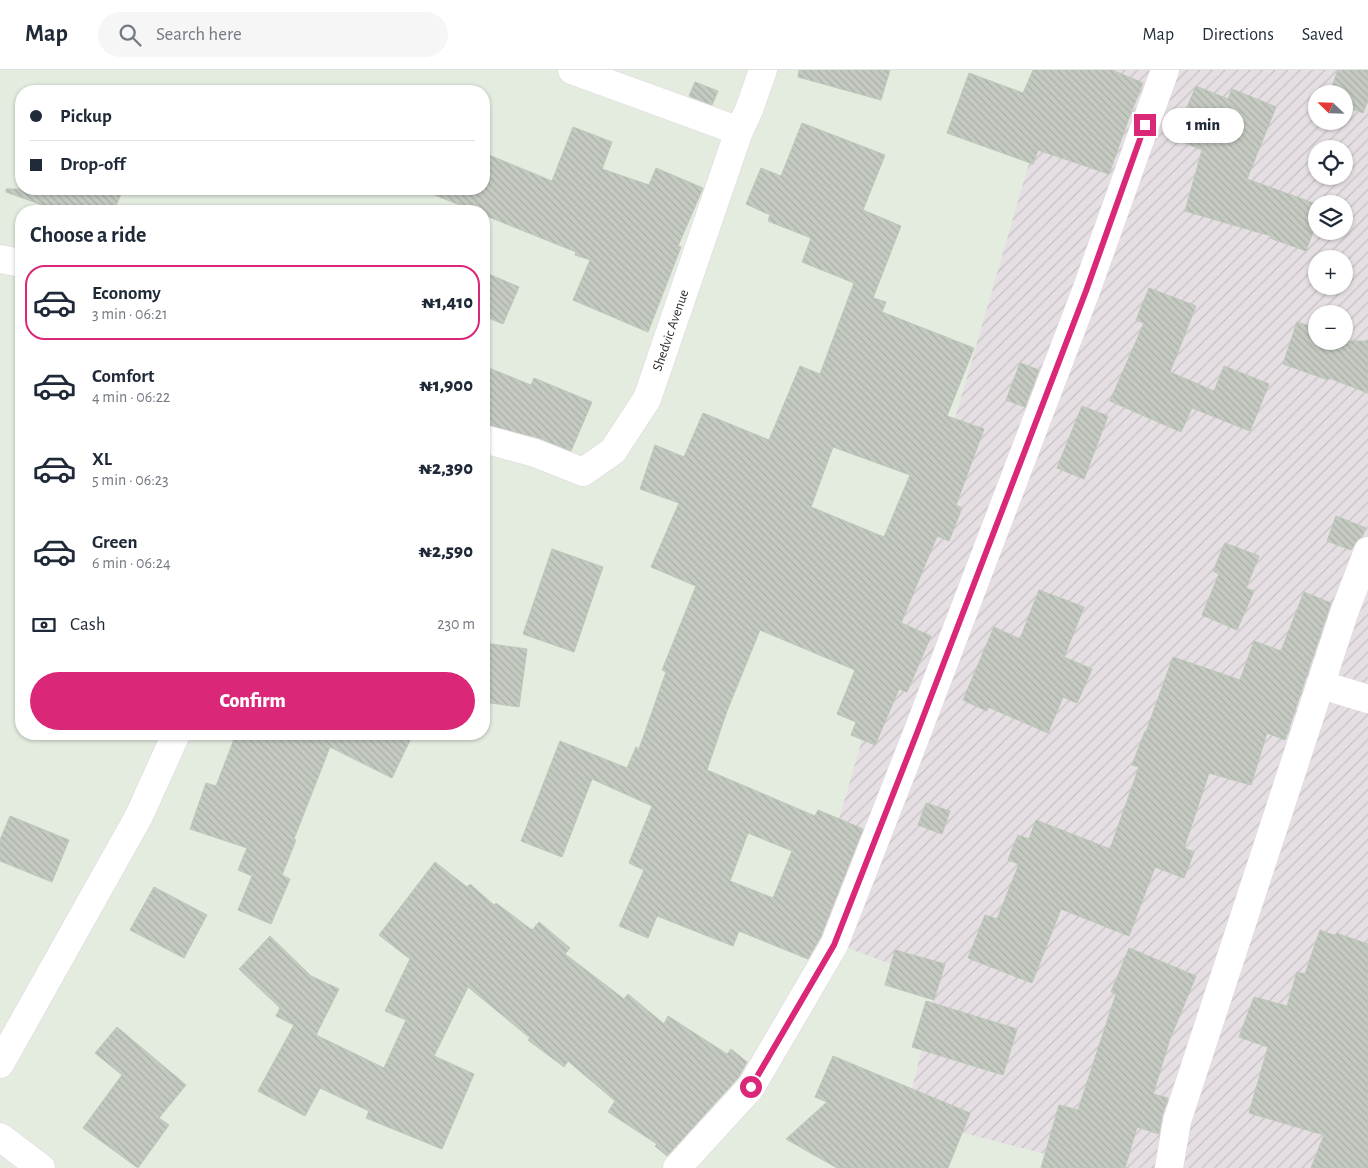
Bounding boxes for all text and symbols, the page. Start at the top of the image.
search box [98,12,448,57]
icon: search [116,21,144,49]
text: Map [25,22,68,46]
text: Search here [156,25,242,44]
text: Map [1143,26,1174,44]
text: Directions [1202,26,1274,44]
text: Saved [1302,26,1343,44]
north arrow [1308,85,1352,130]
map controls [1308,85,1353,350]
text: Pickup [60,107,112,126]
callout: 1 min [1162,108,1245,142]
route end [1134,114,1156,136]
text: 1 min [1186,117,1220,133]
button: locate [1308,140,1353,185]
text: Drop-off [60,155,125,174]
button: layers [1308,195,1353,240]
text: Choose a ride [30,224,146,246]
button: + [1308,250,1353,295]
icon: car [32,280,77,325]
text: Economy [92,284,161,303]
street label: Shedvic Avenue [650,288,691,373]
text: ₦1,410 [422,293,473,312]
button: − [1308,305,1353,350]
text: 3 min · 06:21 [92,306,168,322]
icon: car [32,363,77,408]
text: Comfort [92,367,154,386]
text: ₦1,900 [419,376,473,395]
text: 4 min · 06:22 [92,389,170,405]
icon: car [32,446,77,491]
text: XL [92,450,112,469]
text: ₦2,390 [419,459,473,478]
text: 5 min · 06:23 [92,472,169,488]
icon: car [32,529,77,574]
text: Green [92,533,138,552]
text: ₦2,590 [419,542,473,561]
text: 6 min · 06:24 [92,555,171,571]
icon: cash [30,611,58,639]
text: Cash [70,615,106,634]
text: 230 m [437,616,475,632]
button: Confirm [30,672,475,730]
route start [740,1076,762,1098]

